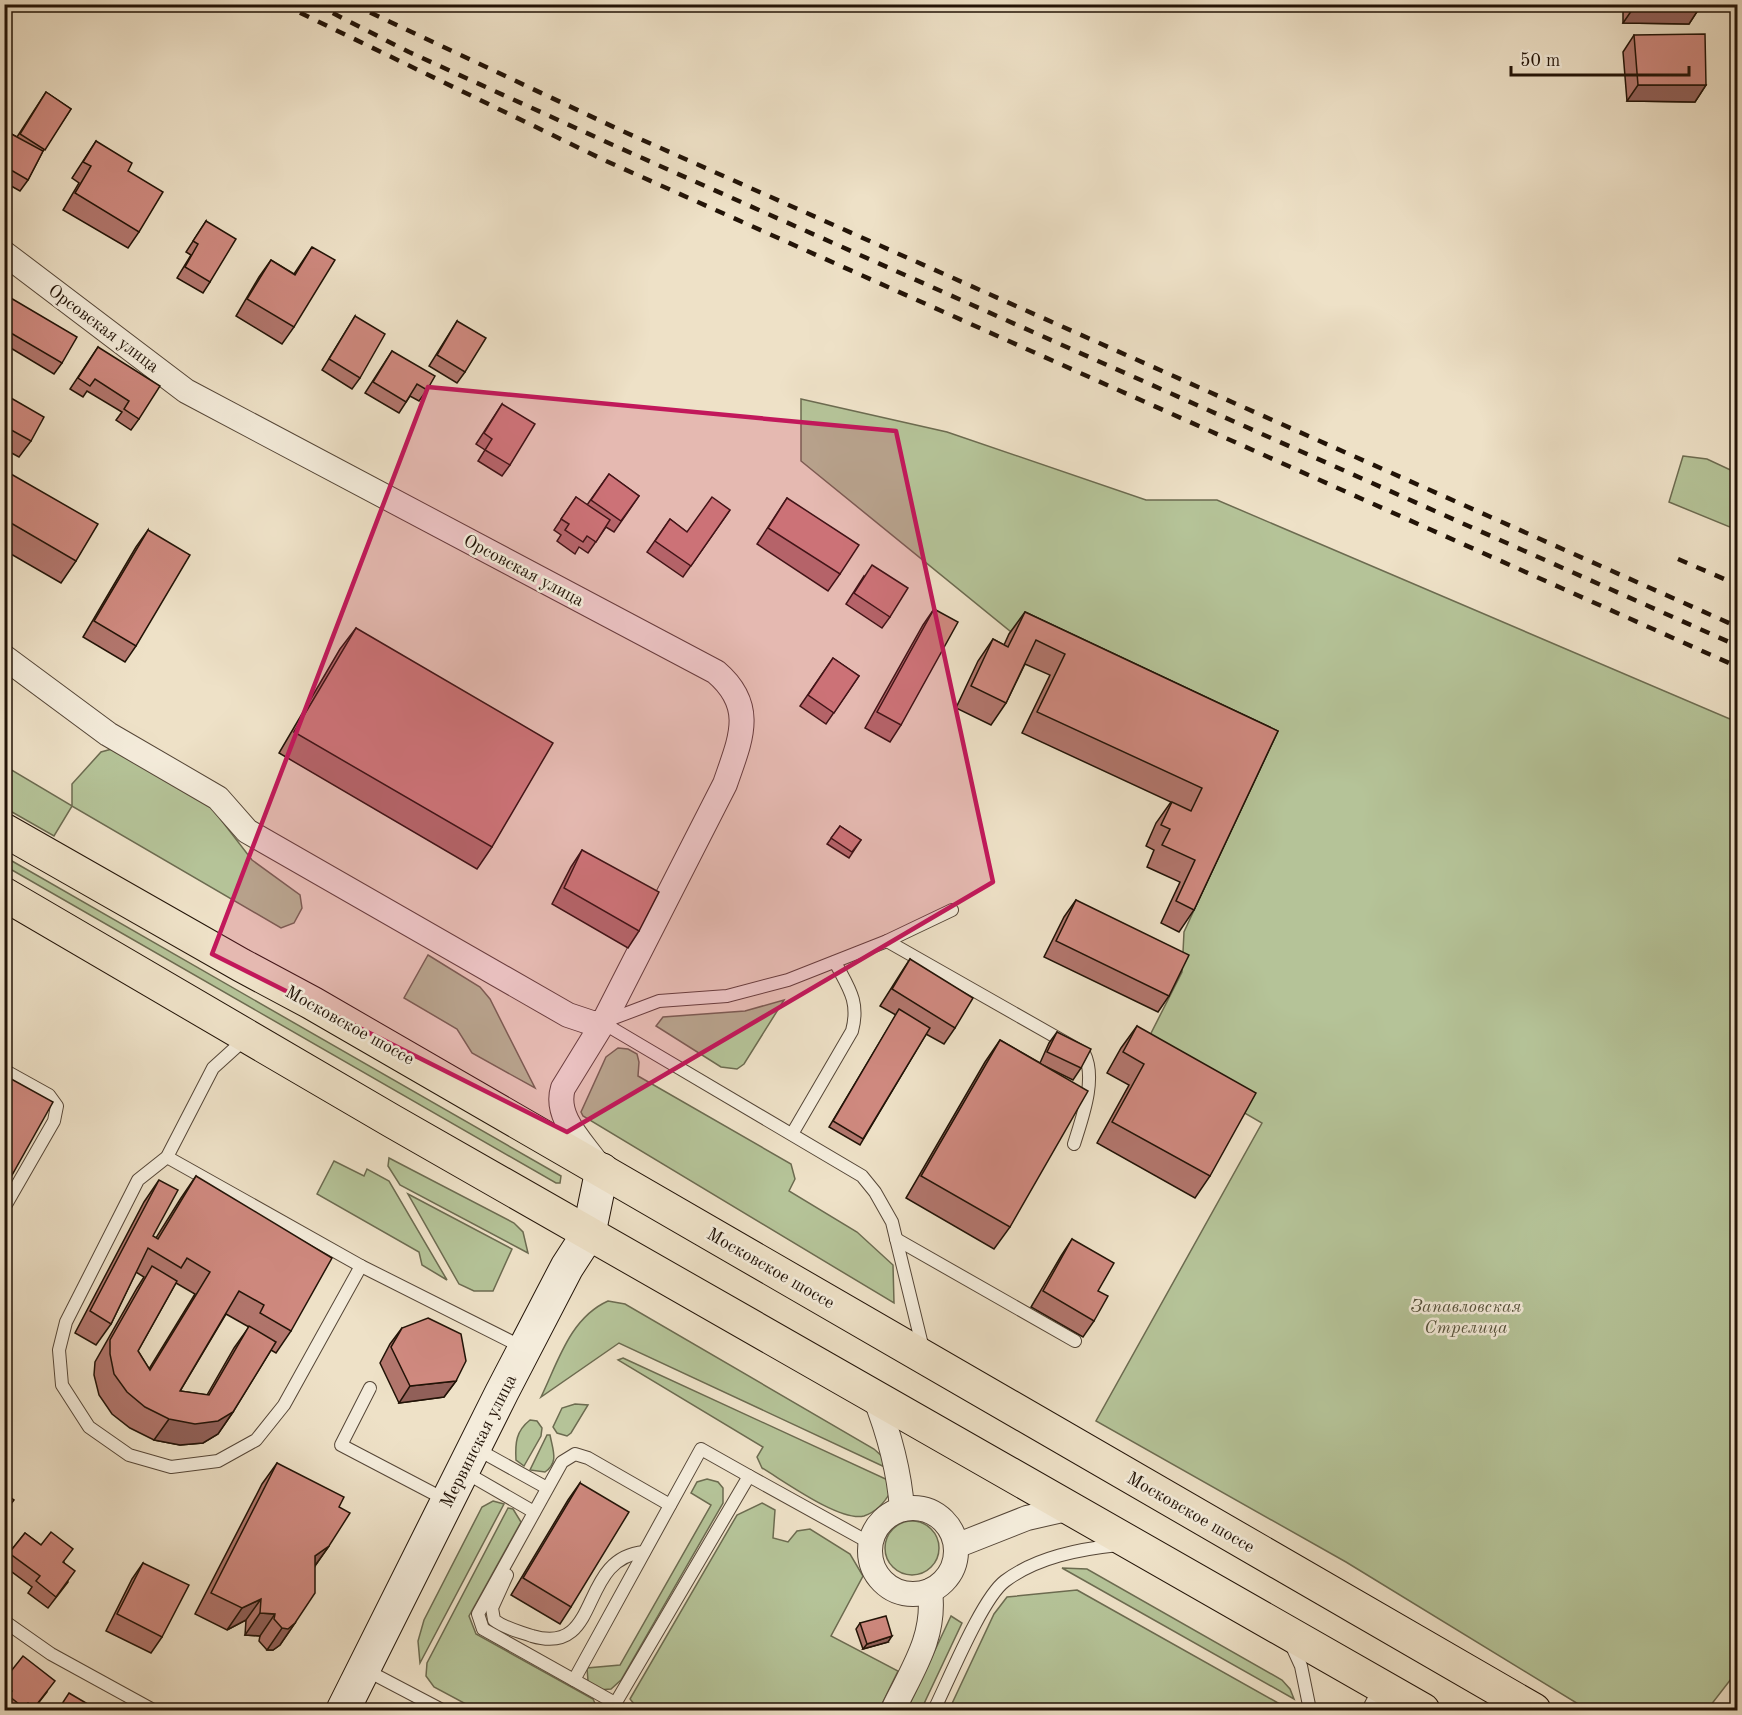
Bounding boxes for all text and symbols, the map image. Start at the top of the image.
scale bar [1511,39,1690,77]
text: 50 m [1520,52,1560,70]
street label: Орсовская улица [45,281,162,376]
street label: Орсовская улица [460,532,587,610]
street label: Московское шоссе [282,983,417,1069]
street label: Московское шоссе [704,1225,837,1313]
park label: Запавловская Стрелица [1410,1298,1522,1337]
street label: Мервинская улица [437,1372,520,1511]
street label: Московское шоссе [1124,1469,1257,1557]

